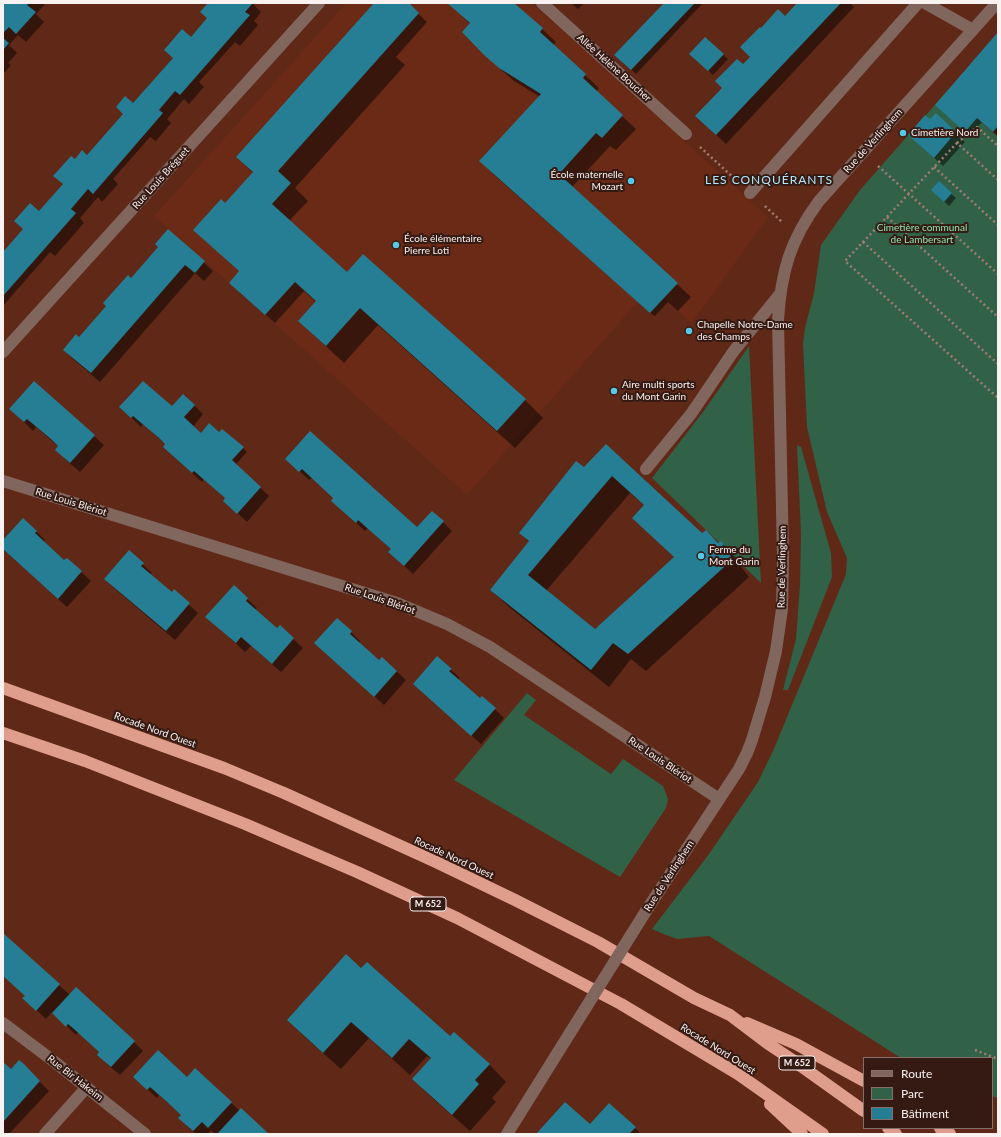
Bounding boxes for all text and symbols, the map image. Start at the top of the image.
street label: Allée Hélène Boucher [575,32,653,104]
street label: Rue de Verlinghem [841,106,905,176]
place label: Cimetière Nord [911,127,978,139]
marker: Cimetière Nord [898,128,908,138]
street label: Rue Louis Bréguet [130,144,192,212]
place label: École maternelle Mozart [550,169,623,192]
district label: LES CONQUÉRANTS [705,173,833,187]
marker: École maternelle Mozart [626,176,636,186]
park label: Cimetière communal de Lambersart [877,222,967,246]
place label: École élémentaire Pierre Loti [404,233,482,256]
marker: École élémentaire Pierre Loti [391,240,401,250]
place label: Chapelle Notre-Dame des Champs [697,319,793,342]
marker: Chapelle Notre-Dame des Champs [684,326,694,336]
place label: Aire multi sports du Mont Garin [622,379,694,402]
marker: Aire multi sports du Mont Garin [609,386,619,396]
street label: Rue Louis Blériot [34,485,108,519]
street label: Rue de Verlinghem [775,526,789,608]
place label: Ferme du Mont Garin [709,544,759,568]
marker: Ferme du Mont Garin [696,551,706,561]
street label: Rue Louis Blériot [343,581,417,617]
street label: Rocade Nord Ouest [112,710,198,750]
street label: Rue Louis Blériot [626,734,694,786]
street label: Rocade Nord Ouest [412,834,496,882]
street label: Rue de Verlinghem [642,838,696,914]
road number: M 652 [410,897,446,911]
street label: Rocade Nord Ouest [678,1021,758,1077]
street label: Rue Bir Hakeim [45,1052,105,1104]
road number: M 652 [779,1056,815,1070]
legend [863,1057,993,1129]
text: Route [901,1066,932,1081]
text: Parc [901,1086,924,1101]
text: Bâtiment [901,1106,949,1121]

